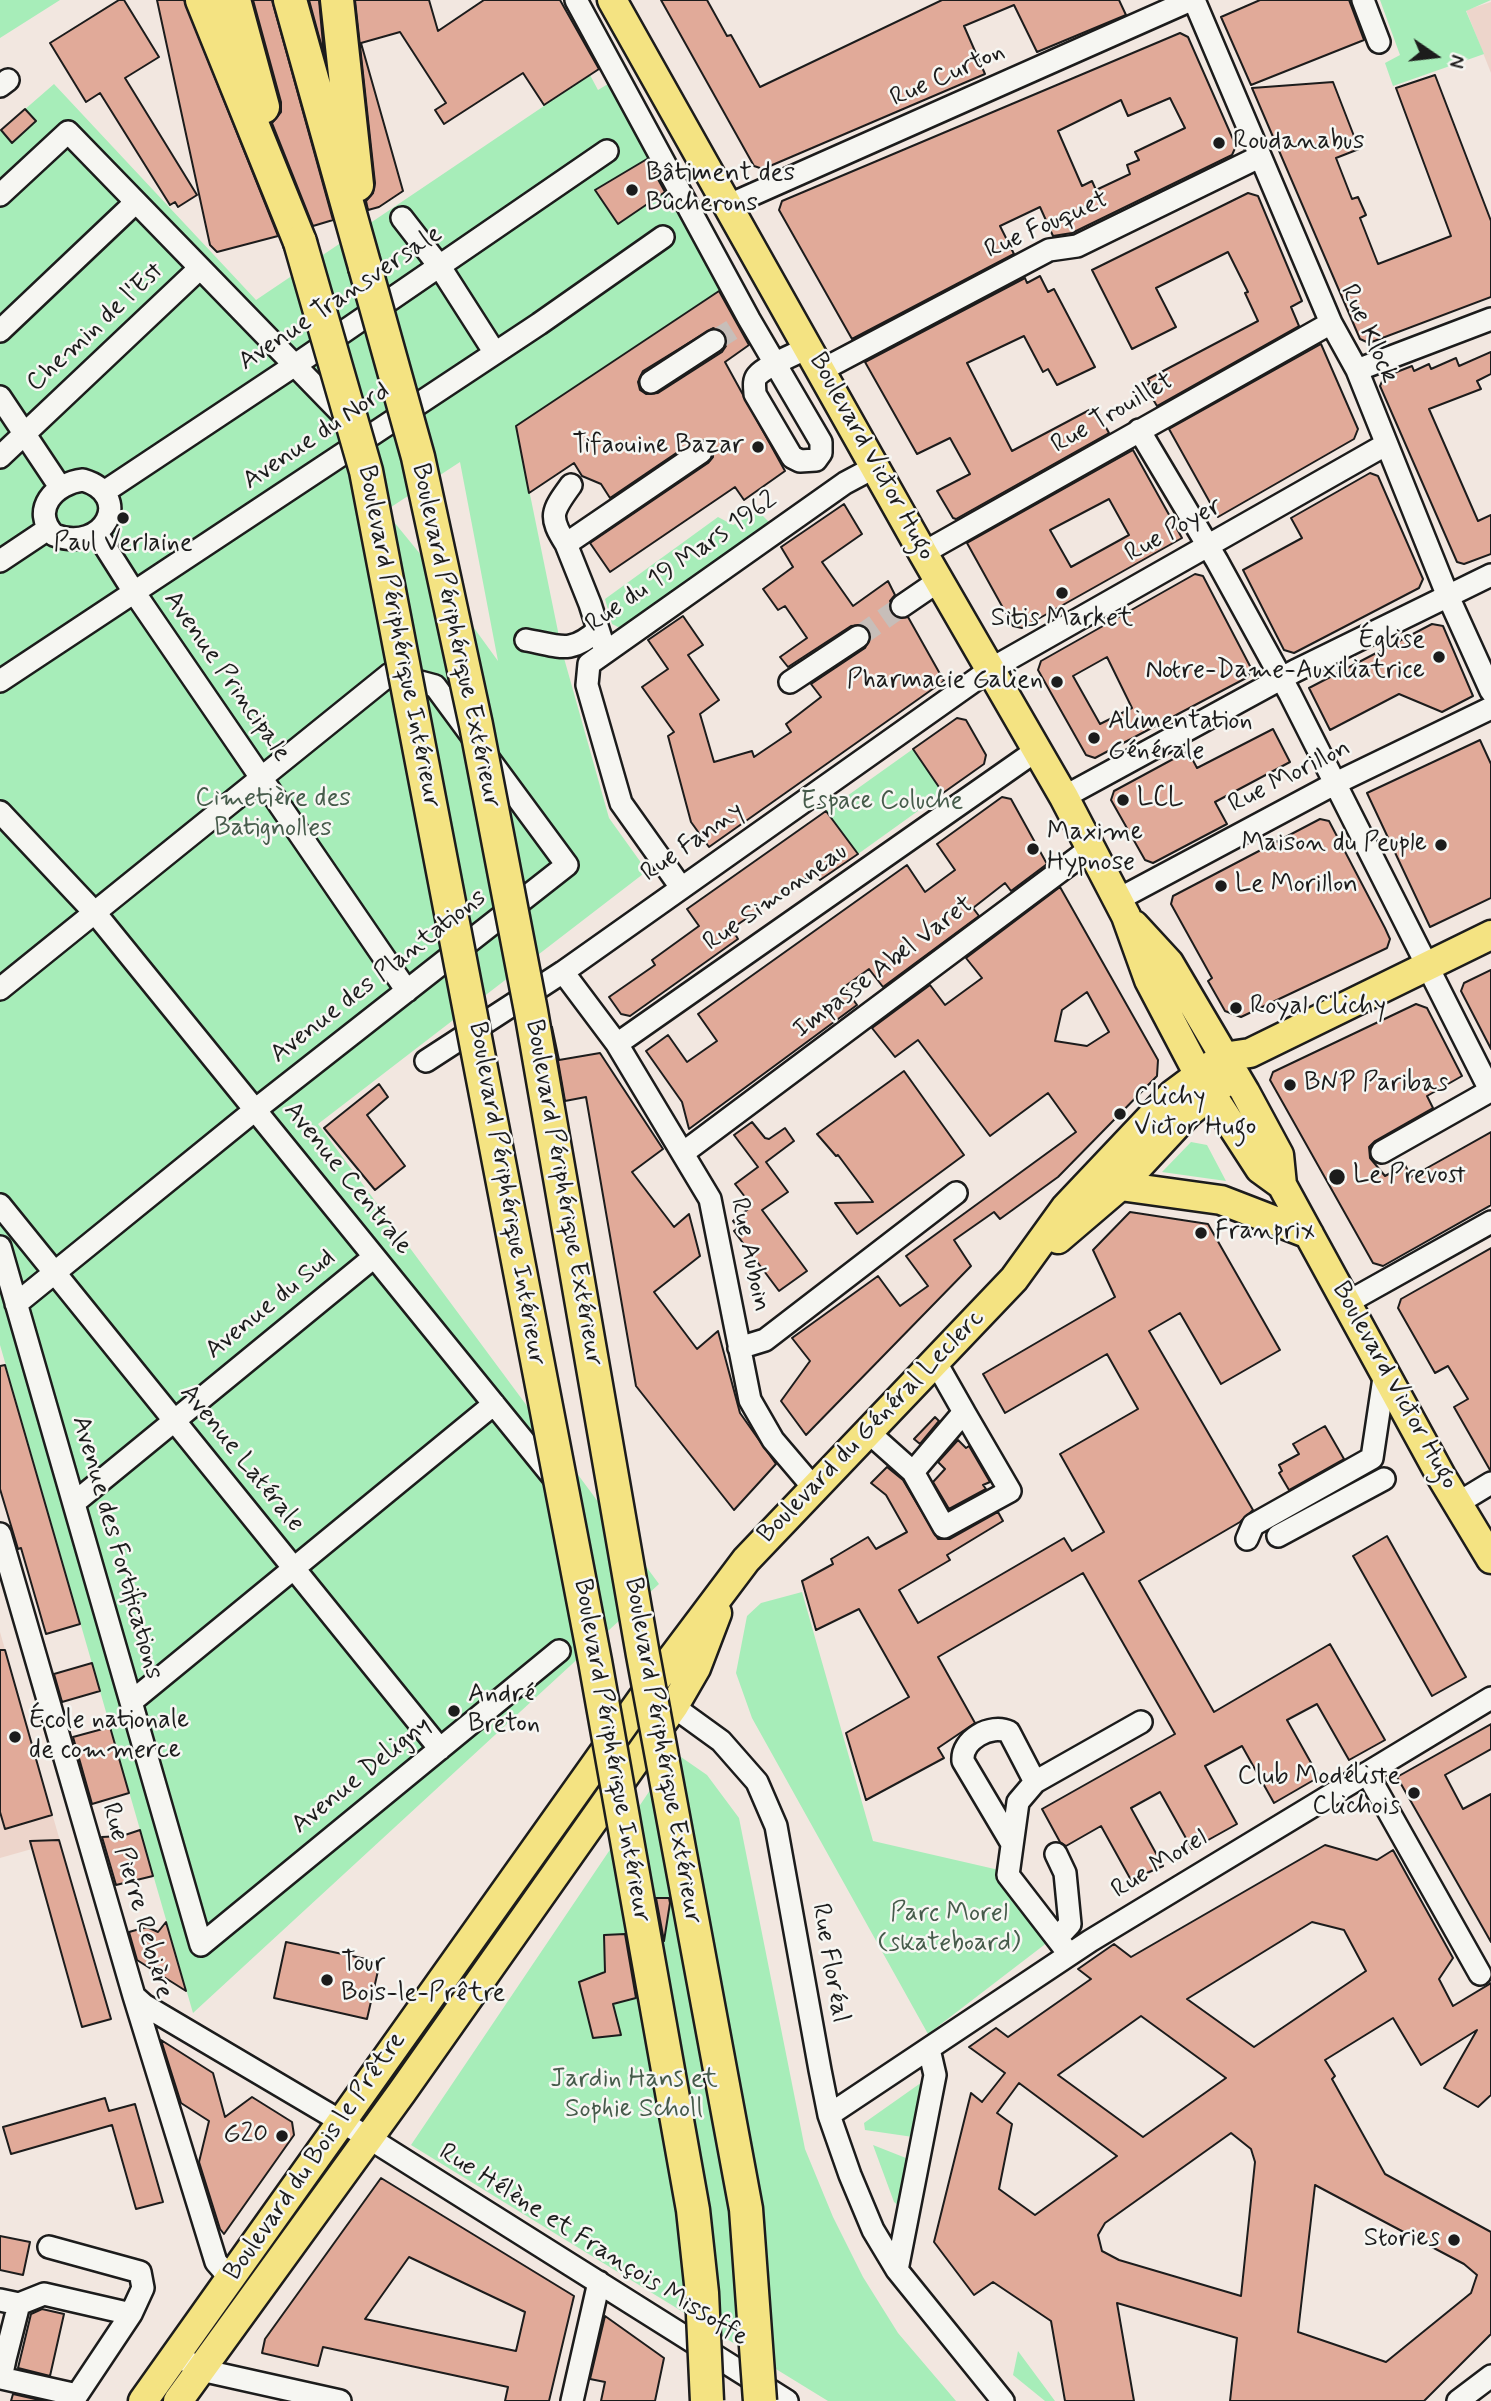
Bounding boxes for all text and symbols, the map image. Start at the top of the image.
north arrow [1400,21,1470,91]
street label: Rue Curton [886,37,1010,115]
text: N [1442,52,1470,70]
place label: Roudanabus [1233,127,1365,159]
marker: Roudanabus [1211,135,1227,151]
place label: Bâtiment des Bûcherons [646,159,795,220]
marker: Bâtiment des Bûcherons [624,182,640,198]
street label: Rue Fouquet [980,185,1114,267]
street label: Avenue Transversale [233,219,449,379]
street label: Chemin de l'Est [21,257,171,399]
street label: Rue Klock [1332,280,1404,388]
street label: Boulevard Victor Hugo [801,348,941,566]
street label: Rue Trouillet [1046,366,1180,462]
street label: Avenue du Nord [238,376,396,498]
place label: Tifaouine Bazar [572,431,744,463]
marker: Tifaouine Bazar [750,439,766,455]
street label: Boulevard Périphérique Extérieur [403,461,507,811]
street label: Boulevard Périphérique Intérieur [349,463,447,811]
street label: Rue du 19 Mars 1962 [580,485,784,641]
street label: Rue Poyer [1120,492,1228,570]
marker: Paul Verlaine [115,510,131,526]
place label: Paul Verlaine [53,529,193,561]
marker: Sitis Market [1054,585,1070,601]
street label: Avenue Principale [156,586,296,768]
place label: Sitis Market [991,604,1133,636]
place label: Église Notre-Dame-Auxiliatrice [1145,626,1425,688]
marker: Église Notre-Dame-Auxiliatrice [1431,649,1447,665]
place label: Pharmacie Galien [847,666,1043,698]
marker: Pharmacie Galien [1049,674,1065,690]
place label: Alimentation Générale [1108,707,1252,768]
marker: Alimentation Générale [1086,730,1102,746]
street label: Rue Morillon [1224,733,1356,821]
park label: Cimetière des Batignolles [195,784,351,846]
place label: LCL [1137,784,1184,816]
park label: Espace Coluche [801,787,963,819]
marker: LCL [1115,792,1131,808]
street label: Rue Fanny [636,796,750,890]
place label: Maxime Hypnose [1047,818,1143,880]
place label: Maison du Peuple [1242,829,1427,861]
street label: Rue Simonneau [698,837,854,959]
marker: Maison du Peuple [1433,837,1449,853]
marker: Maxime Hypnose [1025,841,1041,857]
place label: Le Morillon [1235,870,1358,902]
marker: Le Morillon [1213,878,1229,894]
street label: Avenue des Plantations [265,883,493,1071]
street label: Impasse Abel Varet [788,890,980,1046]
place label: Royal Clichy [1250,992,1386,1024]
marker: Royal Clichy [1228,1000,1244,1016]
street label: Boulevard Périphérique Extérieur [517,1017,609,1369]
street label: Boulevard Périphérique Intérieur [460,1020,552,1368]
place label: BNP Paribas [1304,1069,1448,1101]
marker: BNP Paribas [1282,1077,1298,1093]
place label: Clichy Victor Hugo [1134,1083,1256,1144]
street label: Avenue Centrale [276,1096,418,1262]
marker: Clichy Victor Hugo [1112,1106,1128,1122]
place label: Le Prevost [1353,1161,1466,1193]
marker: Le Prevost [1327,1167,1347,1187]
street label: Rue Auboin [722,1195,776,1315]
place label: Franprix [1215,1217,1315,1249]
marker: Franprix [1193,1225,1209,1241]
street label: Avenue du Sud [200,1243,342,1367]
street label: Boulevard Victor Hugo [1324,1277,1464,1495]
street label: Boulevard du Général Leclerc [752,1303,992,1551]
street label: Avenue Latérale [172,1379,310,1539]
street label: Avenue des Fortifications [63,1413,169,1683]
street label: Boulevard Périphérique Extérieur [616,1575,708,1927]
street label: Boulevard Périphérique Intérieur [565,1577,657,1925]
place label: André Breton [468,1680,540,1742]
marker: André Breton [446,1703,462,1719]
place label: École nationale de commerce [29,1706,189,1768]
street label: Avenue Deligny [286,1710,438,1842]
marker: École nationale de commerce [7,1729,23,1745]
place label: Club Modéliste Clichois [1237,1762,1400,1824]
marker: Club Modéliste Clichois [1406,1785,1422,1801]
street label: Rue Pierre Rebière [93,1799,179,2003]
street label: Rue Morel [1106,1823,1214,1907]
park label: Parc Morel (skateboard) [878,1899,1020,1960]
street label: Rue Floréal [803,1901,855,2025]
place label: Tour Bois-le-Prêtre [341,1949,505,2010]
marker: Tour Bois-le-Prêtre [319,1972,335,1988]
street label: Boulevard du Bois le Prêtre [218,2027,414,2287]
park label: Jardin Hans et Sophie Scholl [550,2065,718,2126]
place label: G20 [223,2120,268,2152]
marker: G20 [274,2128,290,2144]
street label: Rue Hélène et François Missoffe [432,2138,754,2354]
place label: Stories [1364,2224,1440,2256]
marker: Stories [1446,2232,1462,2248]

